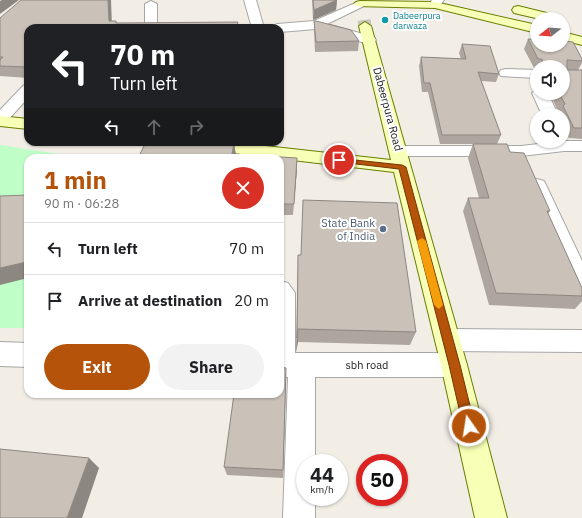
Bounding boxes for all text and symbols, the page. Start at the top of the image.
place label: Dabeerpura darwaza [393,10,441,31]
north arrow [530,12,570,52]
map controls [530,12,570,148]
marker: Dabeerpura darwaza [380,15,390,25]
text: 70 m [110,36,175,73]
icon: left [44,40,96,92]
button: sound [530,60,570,100]
street label: Dabeerpura Road [370,66,406,152]
text: Turn left [110,72,178,95]
button: search [530,108,570,148]
icon: left [101,116,123,138]
icon: ahead [143,116,165,138]
icon: right [185,116,207,138]
pin [322,143,356,177]
icon: arrive [328,149,350,171]
text: 1 min [44,164,107,196]
button: close [222,167,264,209]
text: 90 m · 06:28 [44,195,119,212]
place label: State Bank of India [321,216,375,243]
marker: State Bank of India [378,224,388,234]
icon: left [44,238,66,260]
text: Turn left [78,239,138,258]
text: 70 m [229,239,264,258]
icon: arrive [44,290,66,312]
text: Arrive at destination [78,291,222,310]
text: 20 m [234,291,269,310]
button: Exit [44,344,150,390]
button: Share [158,344,264,390]
street label: sbh road [346,358,388,372]
position arrow [448,405,490,447]
speed limit sign: 50 [356,454,408,506]
text: 44 [310,461,334,488]
text: km/h [310,483,334,496]

